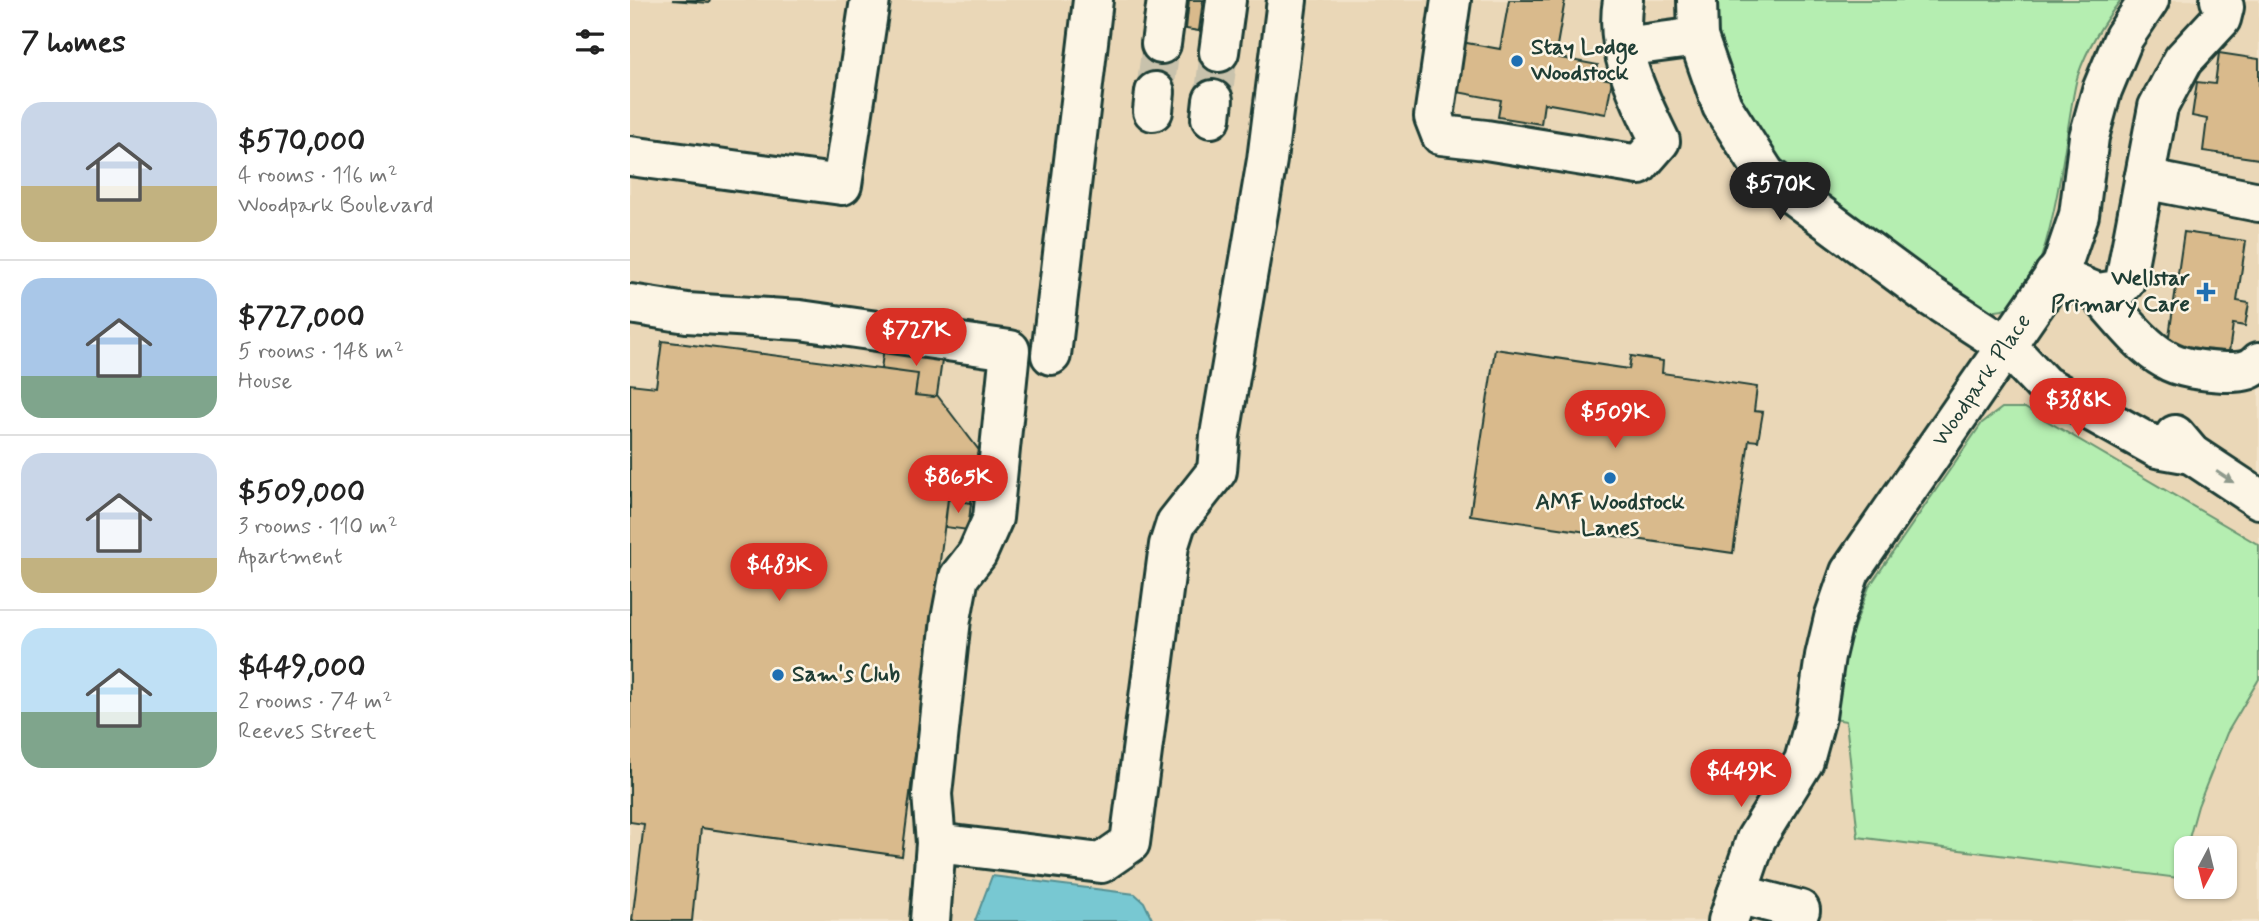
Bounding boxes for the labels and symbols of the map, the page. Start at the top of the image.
place label: Stay Lodge Woodstock [1530,33,1639,89]
marker: Stay Lodge Woodstock [1509,53,1525,69]
pin: $570K [1731,162,1829,222]
place label: Wellstar Primary Care [2051,264,2190,320]
marker: Wellstar Primary Care [2196,282,2216,302]
pin: $727K [867,308,965,368]
street label: Woodpark Place [1926,308,2039,453]
pin: $388K [2029,378,2127,438]
pin: $509K [1566,391,1664,450]
pin: $865K [909,456,1007,515]
marker: AMF Woodstock Lanes [1602,470,1618,486]
one-way arrow [2215,470,2235,483]
place label: AMF Woodstock Lanes [1535,488,1685,544]
pin: $483K [730,544,828,603]
place label: Sam's Club [792,660,900,690]
marker: Sam's Club [770,667,786,683]
pin: $449K [1692,750,1790,809]
north arrow [2174,836,2236,900]

